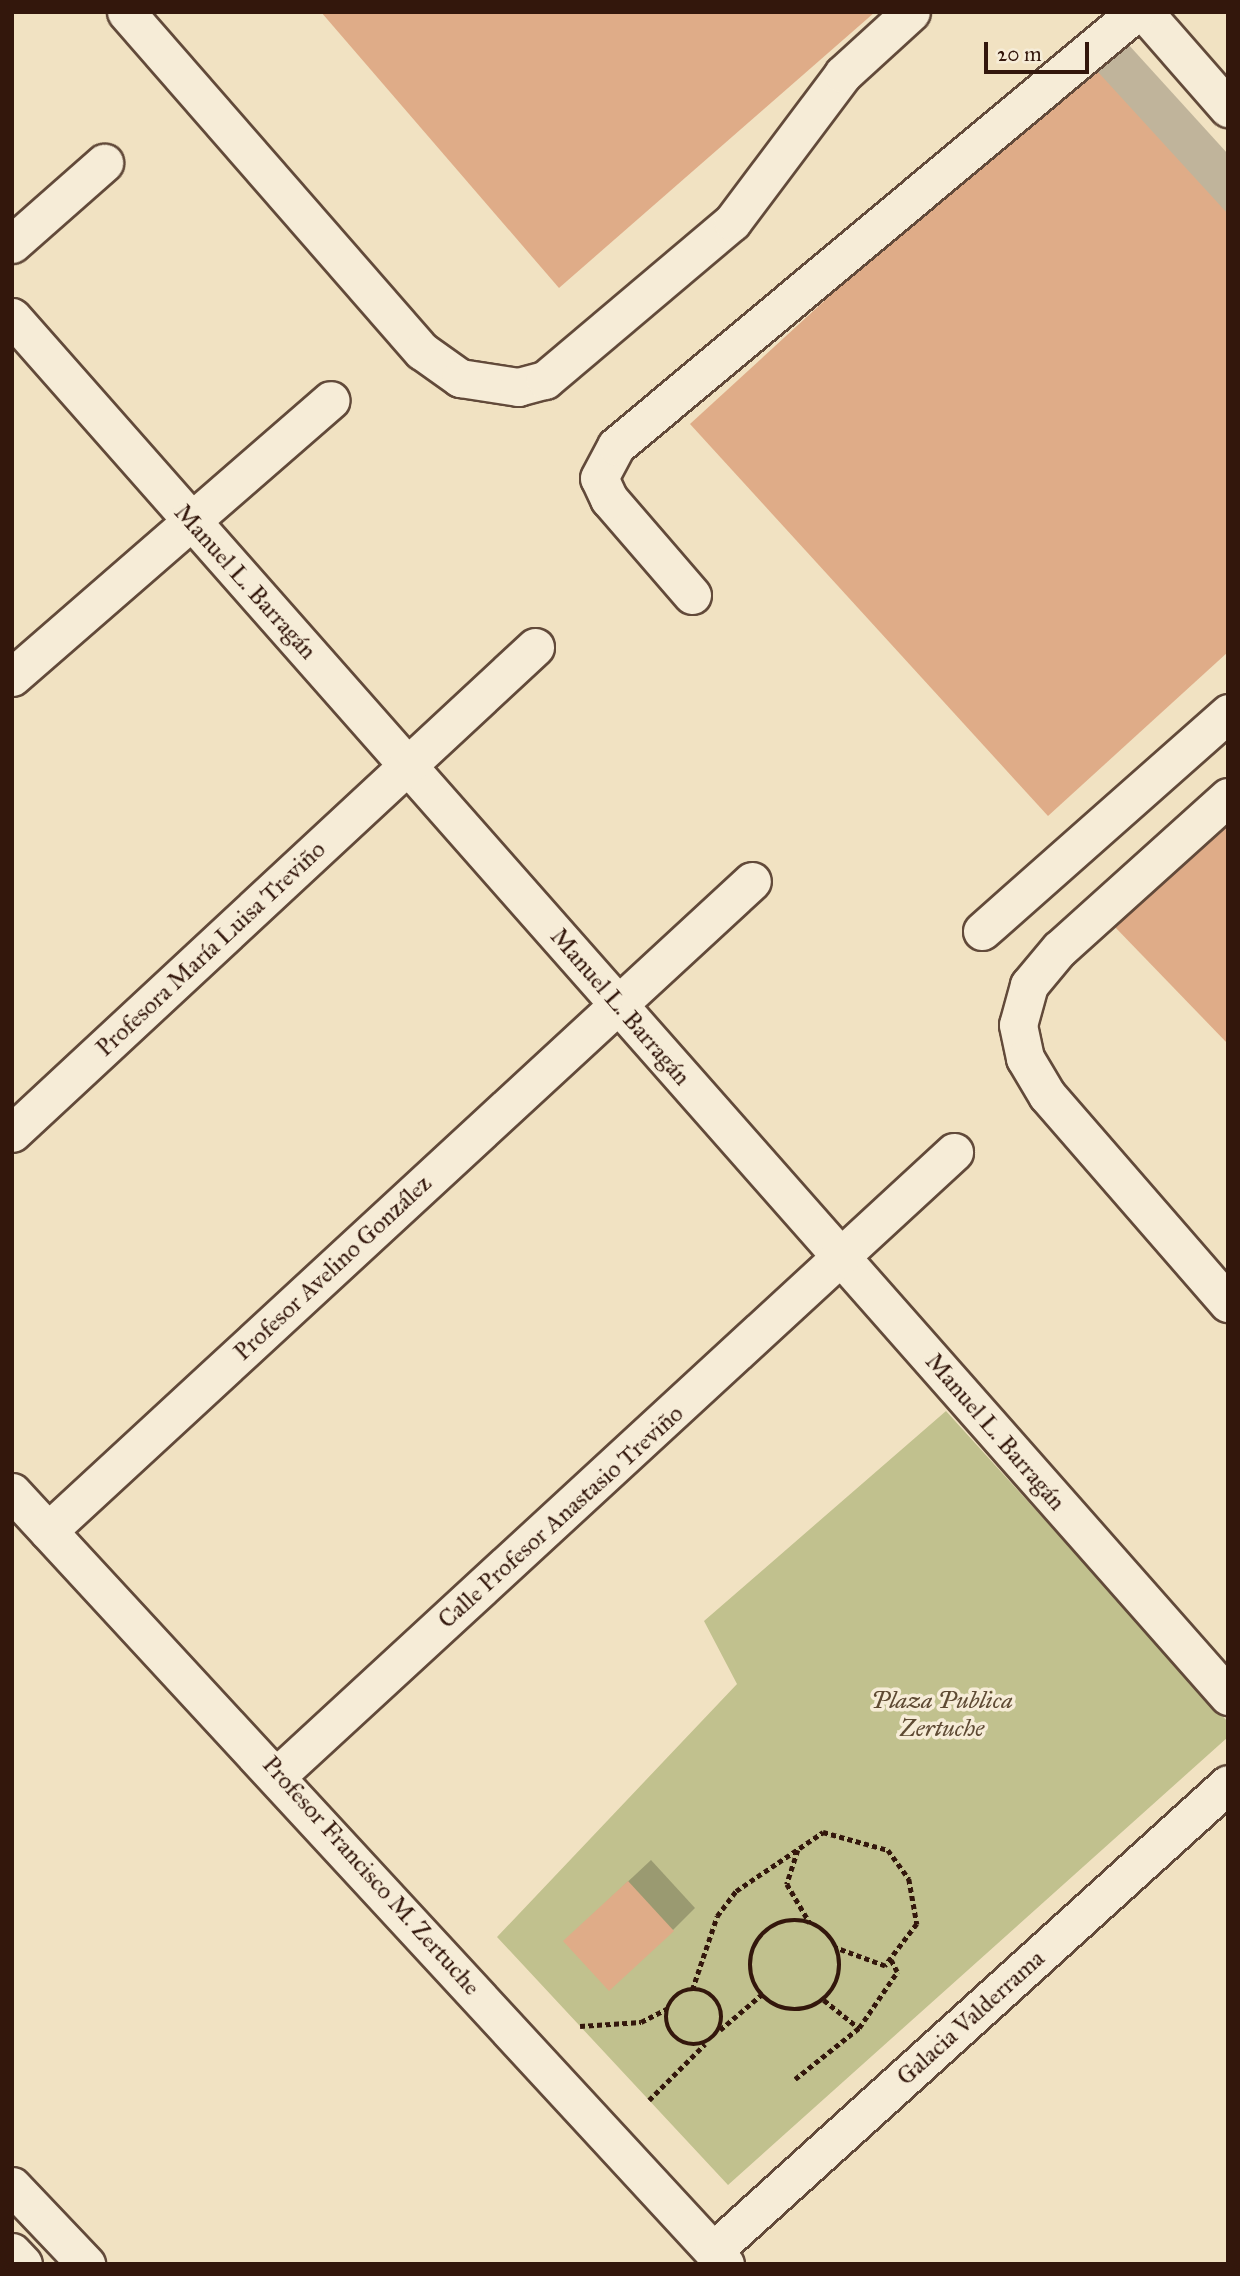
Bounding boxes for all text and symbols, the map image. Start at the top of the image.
scale bar [988,28,1093,72]
text: 20 m [997,41,1042,67]
street label: Manuel L. Barragán [168,499,322,665]
street label: Profesora María Luisa Treviño [90,835,332,1063]
street label: Manuel L. Barragán [544,923,696,1091]
street label: Profesor Avelino González [228,1169,438,1367]
street label: Manuel L. Barragán [919,1348,1071,1516]
street label: Calle Profesor Anastasio Treviño [433,1399,689,1635]
park label: Plaza Publica Zertuche [871,1687,1013,1743]
street label: Profesor Francisco M. Zertuche [256,1751,486,2001]
street label: Galacia Valderrama [891,1944,1051,2092]

